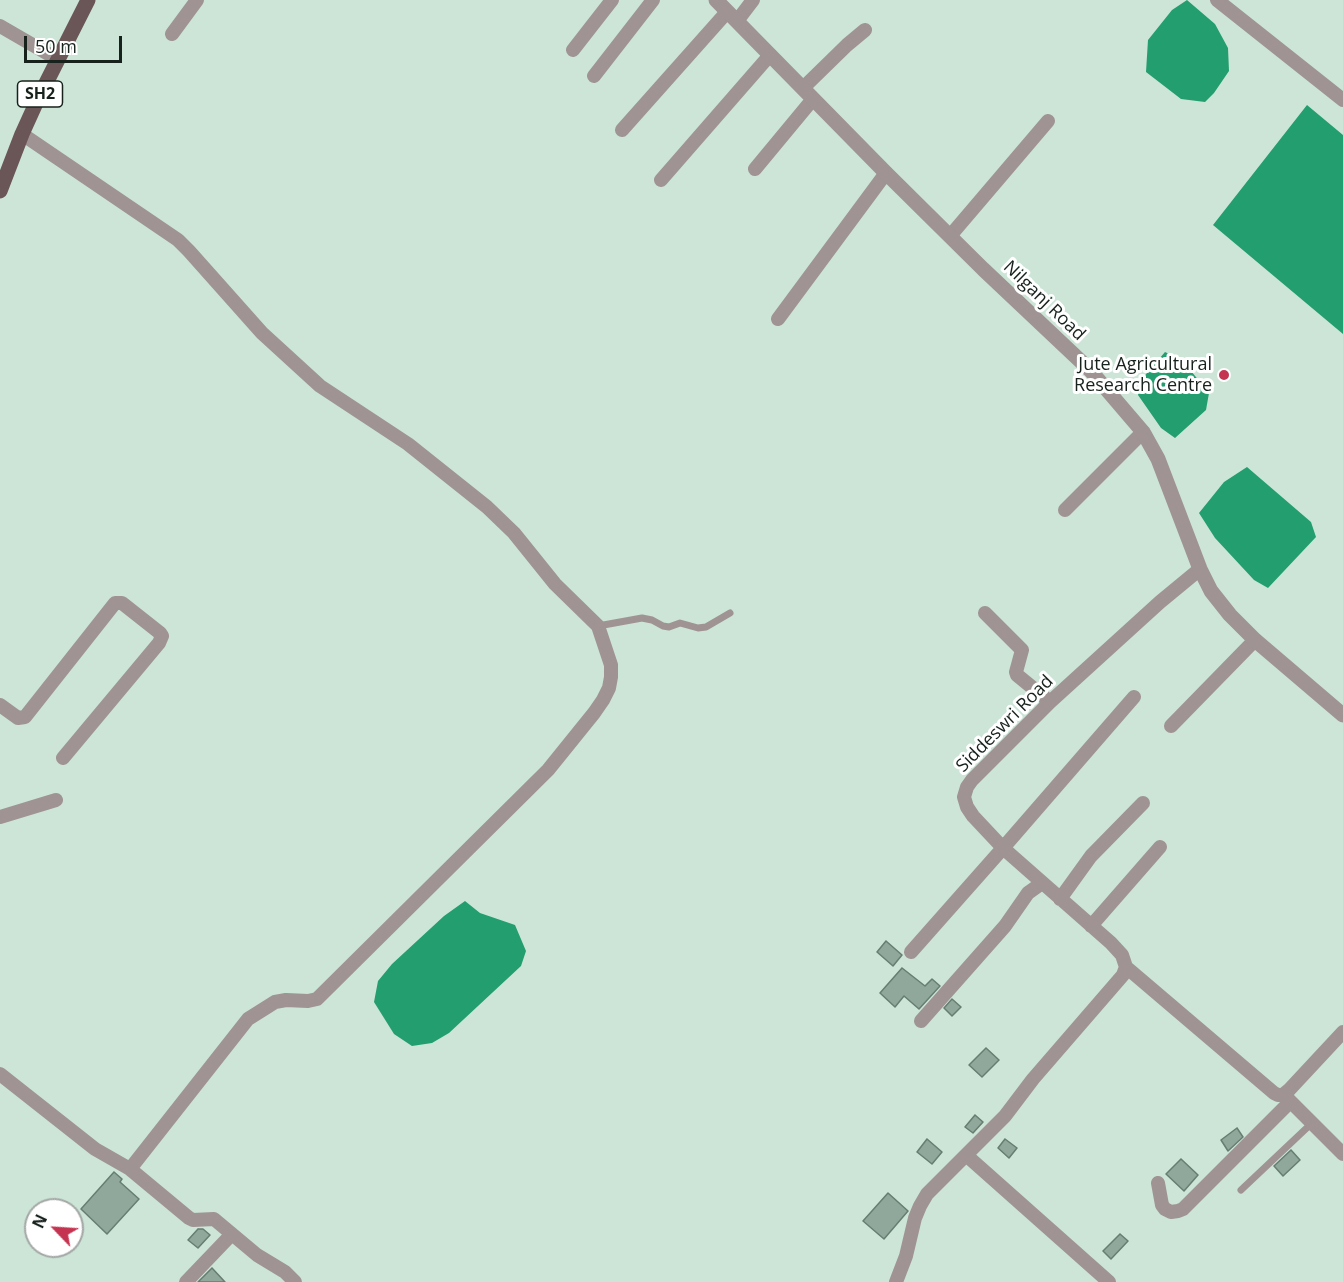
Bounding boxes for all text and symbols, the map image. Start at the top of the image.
scale bar [27,24,124,62]
text: 50 m [35,34,77,58]
road number: SH2 [18,81,63,107]
street label: Nilganj Road [999,257,1089,345]
place label: Jute Agricultural Research Centre [1074,354,1212,397]
marker: Jute Agricultural Research Centre [1217,368,1231,382]
street label: Siddeswri Road [952,671,1058,777]
north arrow [24,1198,84,1258]
text: N [27,1211,52,1232]

